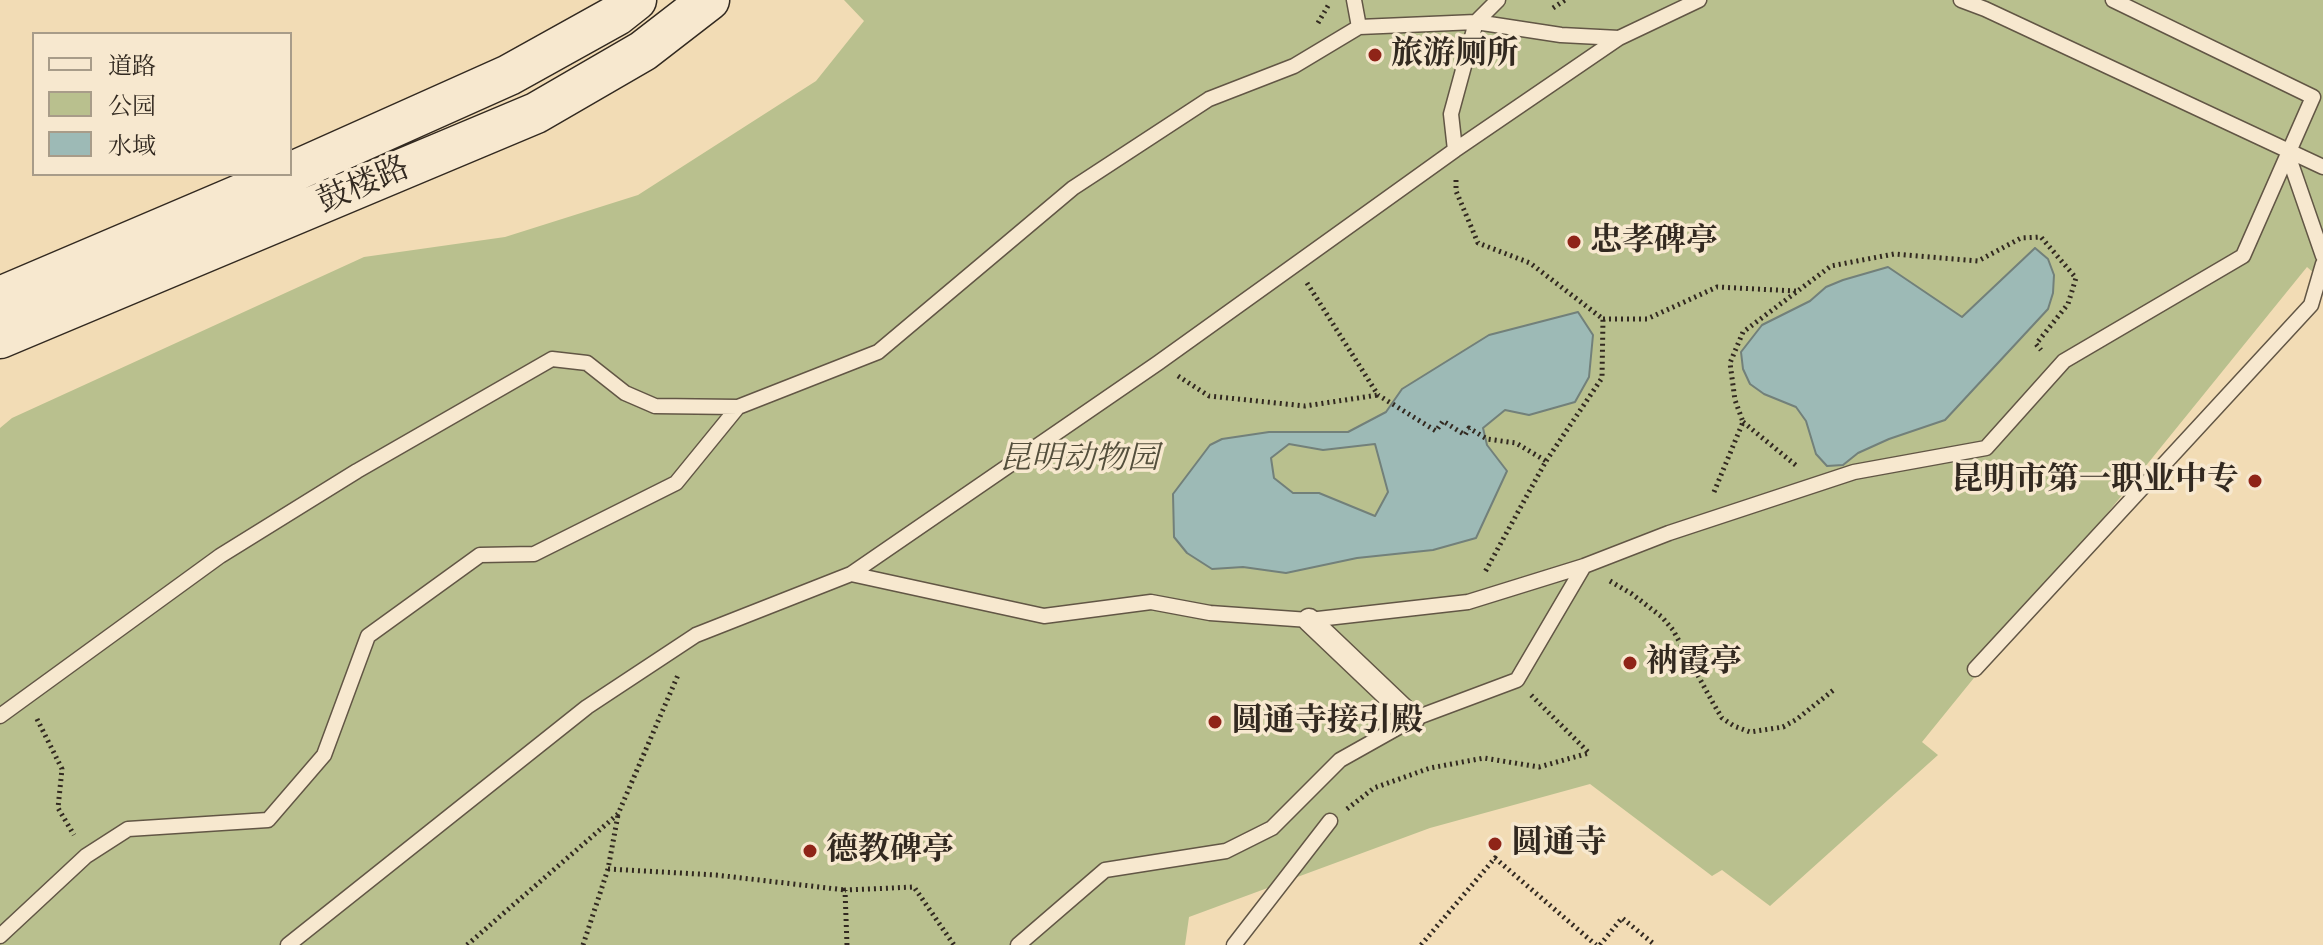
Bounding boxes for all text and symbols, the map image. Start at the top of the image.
legend [32,32,292,176]
place label: 旅游厕所 [1391,36,1519,74]
marker: 旅游厕所 [1366,46,1384,64]
text: 道路 [108,50,156,82]
text: 公园 [108,90,156,122]
text: 水域 [108,130,156,162]
street label: 鼓楼路 [312,150,416,222]
place label: 忠孝碑亭 [1590,223,1718,261]
marker: 忠孝碑亭 [1565,233,1583,251]
park label: 昆明动物园 [999,441,1159,479]
place label: 昆明市第一职业中专 [1951,462,2239,500]
marker: 昆明市第一职业中专 [2246,472,2264,490]
place label: 衲霞亭 [1646,644,1742,682]
marker: 衲霞亭 [1621,654,1639,672]
place label: 圆通寺接引殿 [1231,703,1423,741]
marker: 圆通寺接引殿 [1206,713,1224,731]
place label: 圆通寺 [1511,825,1607,863]
place label: 德教碑亭 [826,832,954,870]
marker: 圆通寺 [1486,835,1504,853]
marker: 德教碑亭 [801,842,819,860]

